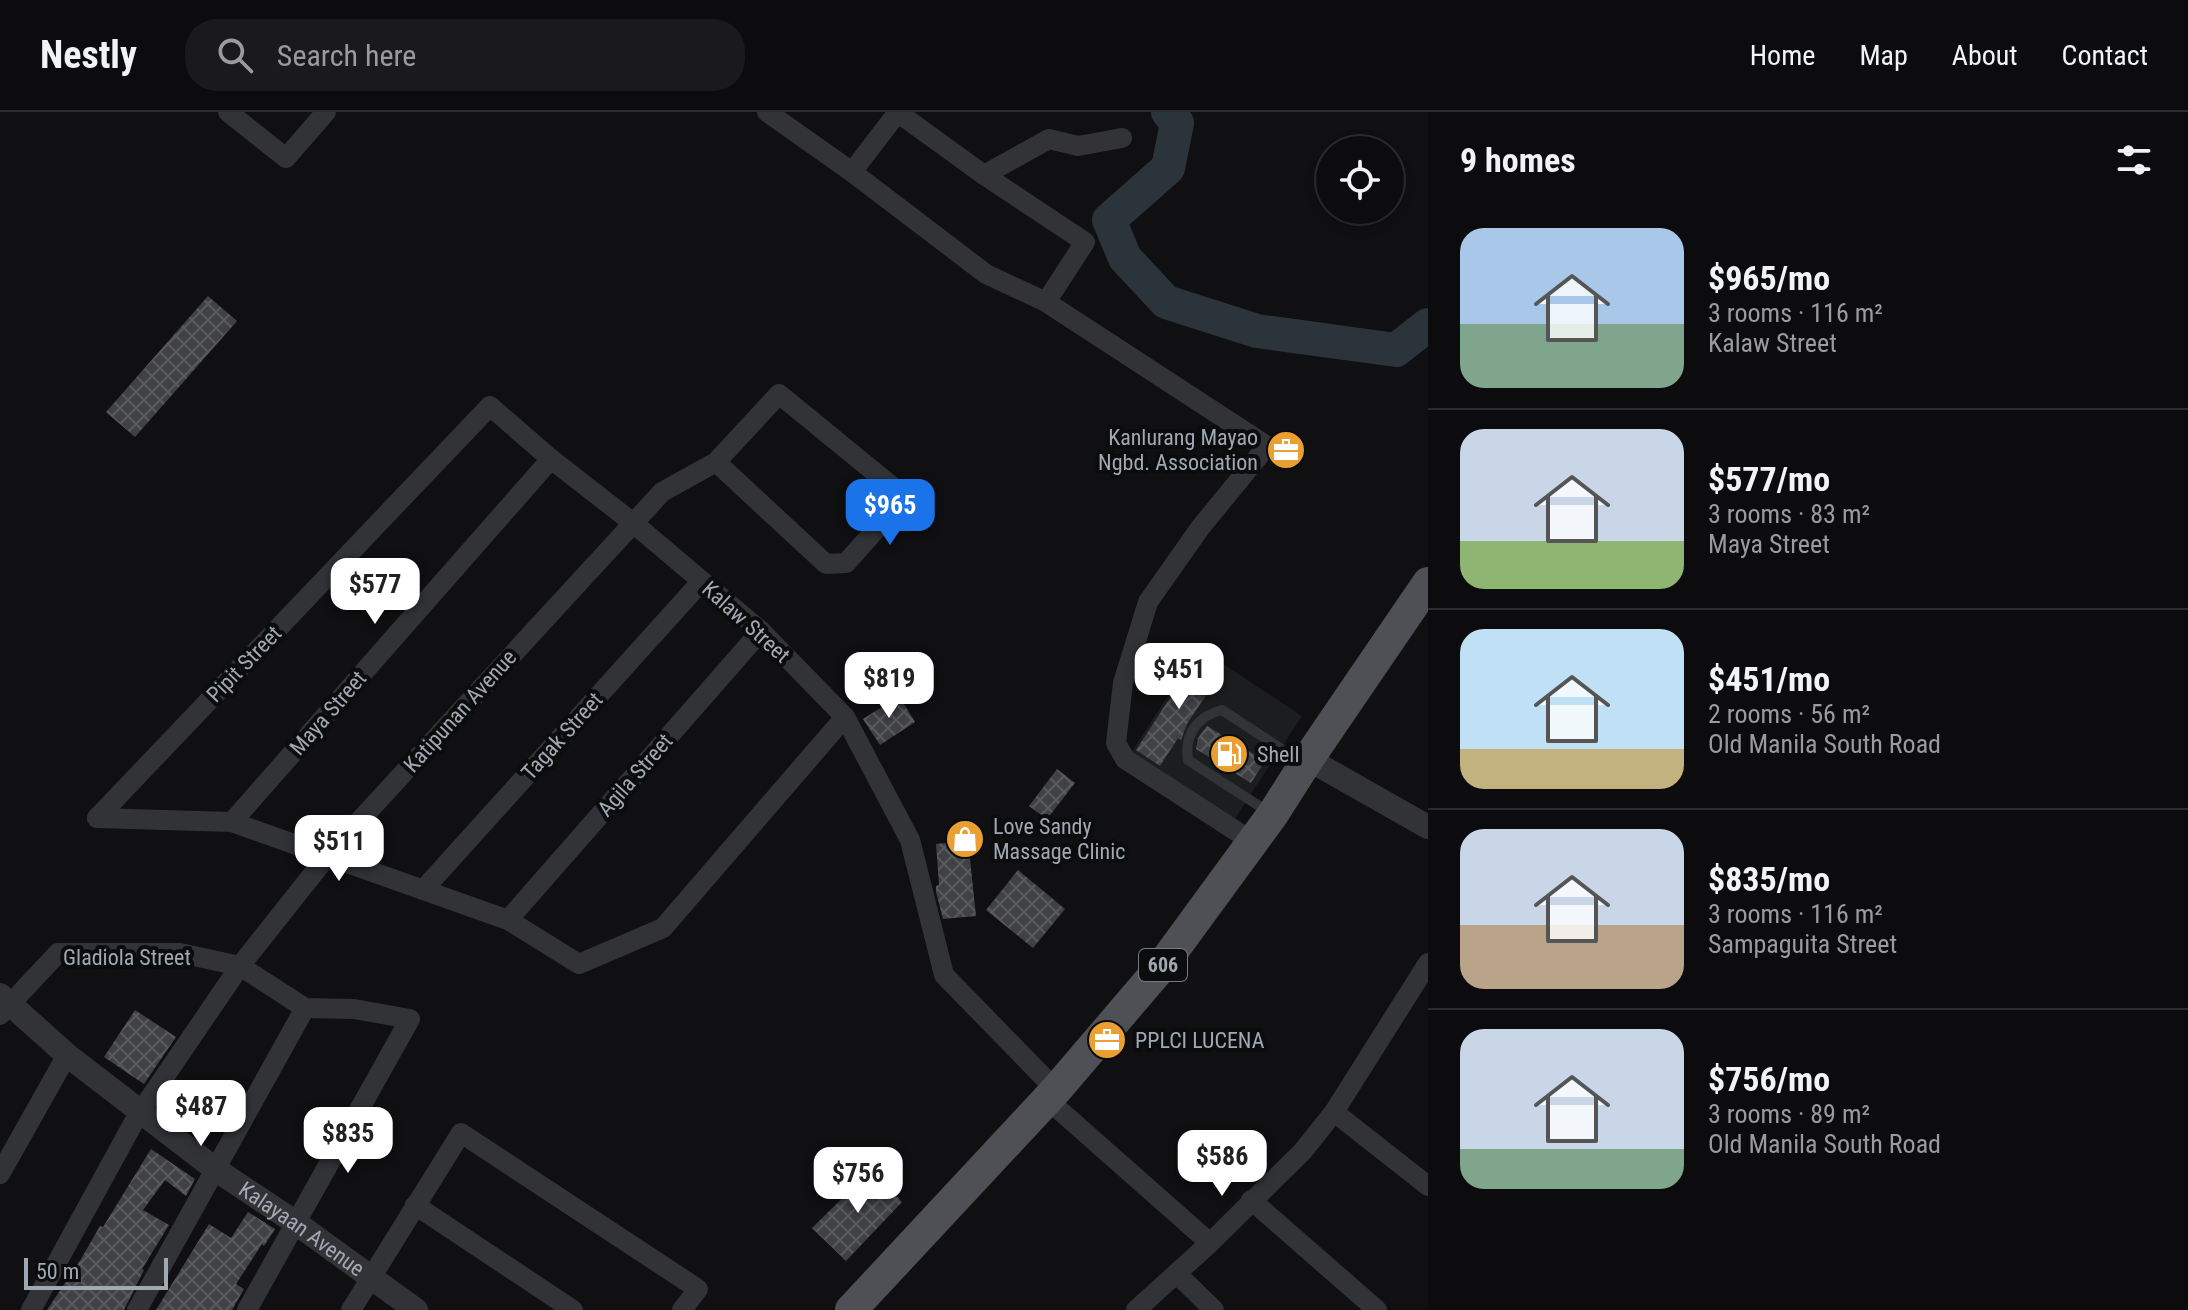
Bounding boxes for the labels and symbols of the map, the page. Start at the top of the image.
place label: Kanlurang Mayao Ngbd. Association [1098,425,1258,475]
office icon: Kanlurang Mayao Ngbd. Association [1265,429,1307,471]
pin: $965 [843,479,937,547]
pin: $577 [328,558,422,626]
street label: Kalaw Street [697,576,795,668]
street label: Pipit Street [202,621,286,707]
pin: $451 [1132,643,1226,711]
street label: Katipunan Avenue [399,645,521,777]
pin: $819 [842,652,936,720]
street label: Maya Street [285,666,371,760]
street label: Tagak Street [516,687,608,785]
street label: Agila Street [593,729,677,821]
fuel station icon: Shell [1208,733,1250,775]
place label: Shell [1257,742,1299,767]
place label: Love Sandy Massage Clinic [993,814,1125,864]
pin: $511 [292,815,386,883]
shop icon: Love Sandy Massage Clinic [944,818,986,860]
street label: Gladiola Street [63,945,191,970]
road number: 606 [1139,949,1187,981]
office icon: PPLCI LUCENA [1086,1019,1128,1061]
place label: PPLCI LUCENA [1135,1028,1265,1053]
pin: $487 [154,1080,248,1148]
pin: $835 [301,1107,395,1175]
pin: $586 [1175,1130,1269,1198]
pin: $756 [811,1147,905,1215]
street label: Kalayaan Avenue [234,1176,369,1281]
scale bar [24,1254,168,1290]

